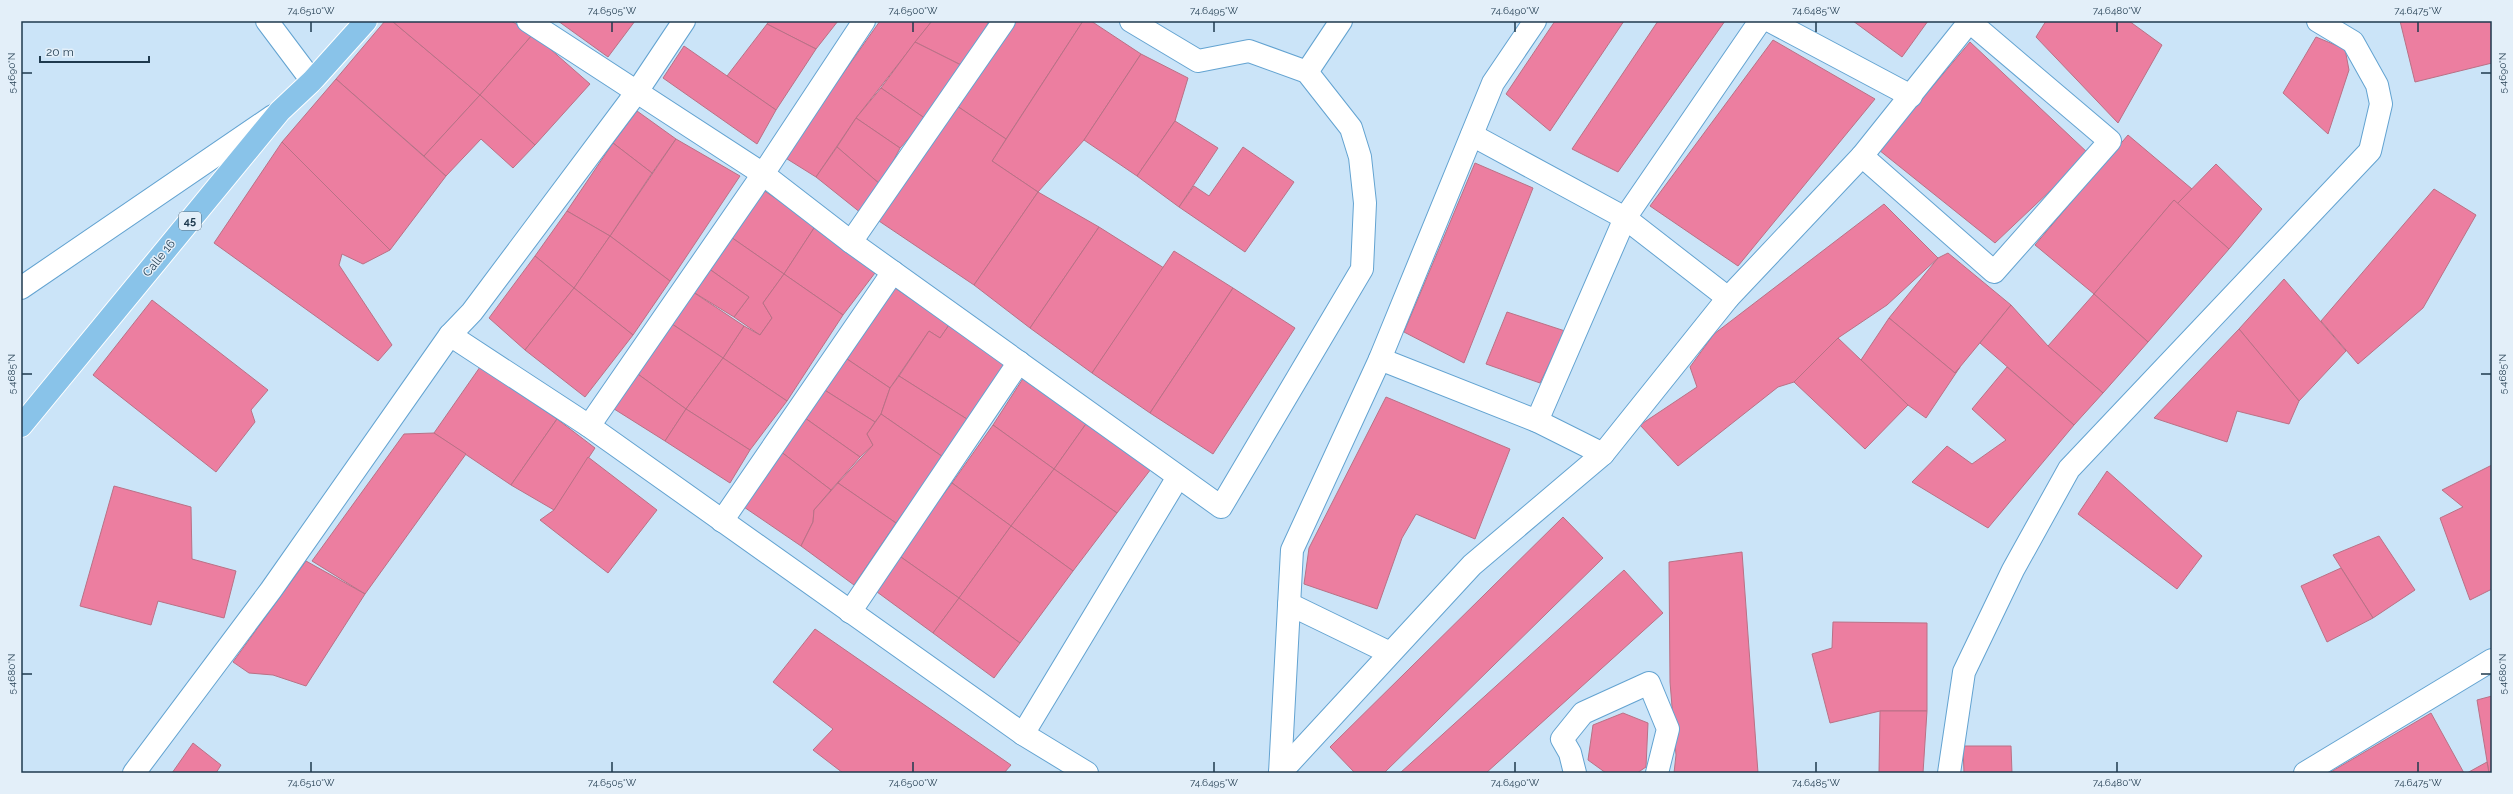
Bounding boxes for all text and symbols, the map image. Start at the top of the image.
text: 74.6510°W [288,5,335,16]
text: 74.6505°W [588,5,637,16]
text: 74.6500°W [889,5,938,16]
text: 74.6495°W [1190,5,1239,16]
text: 74.6490°W [1491,5,1540,16]
text: 74.6485°W [1792,5,1841,16]
text: 74.6480°W [2093,5,2142,16]
text: 74.6475°W [2394,5,2442,16]
scale bar [40,38,149,64]
text: 20 m [46,45,74,59]
text: 5.4690°N [6,53,17,94]
text: 5.4690°N [2497,53,2508,94]
road number: 45 [179,212,201,230]
street label: Calle 16 [140,237,178,279]
text: 5.4685°N [6,354,17,394]
text: 5.4685°N [2497,354,2508,394]
text: 5.4680°N [6,653,17,695]
text: 5.4680°N [2497,653,2508,695]
text: 74.6510°W [288,777,335,788]
text: 74.6505°W [588,777,637,788]
text: 74.6500°W [889,777,938,788]
text: 74.6495°W [1190,777,1239,788]
text: 74.6490°W [1491,777,1540,788]
text: 74.6485°W [1792,777,1841,788]
text: 74.6480°W [2093,777,2142,788]
text: 74.6475°W [2394,777,2442,788]

